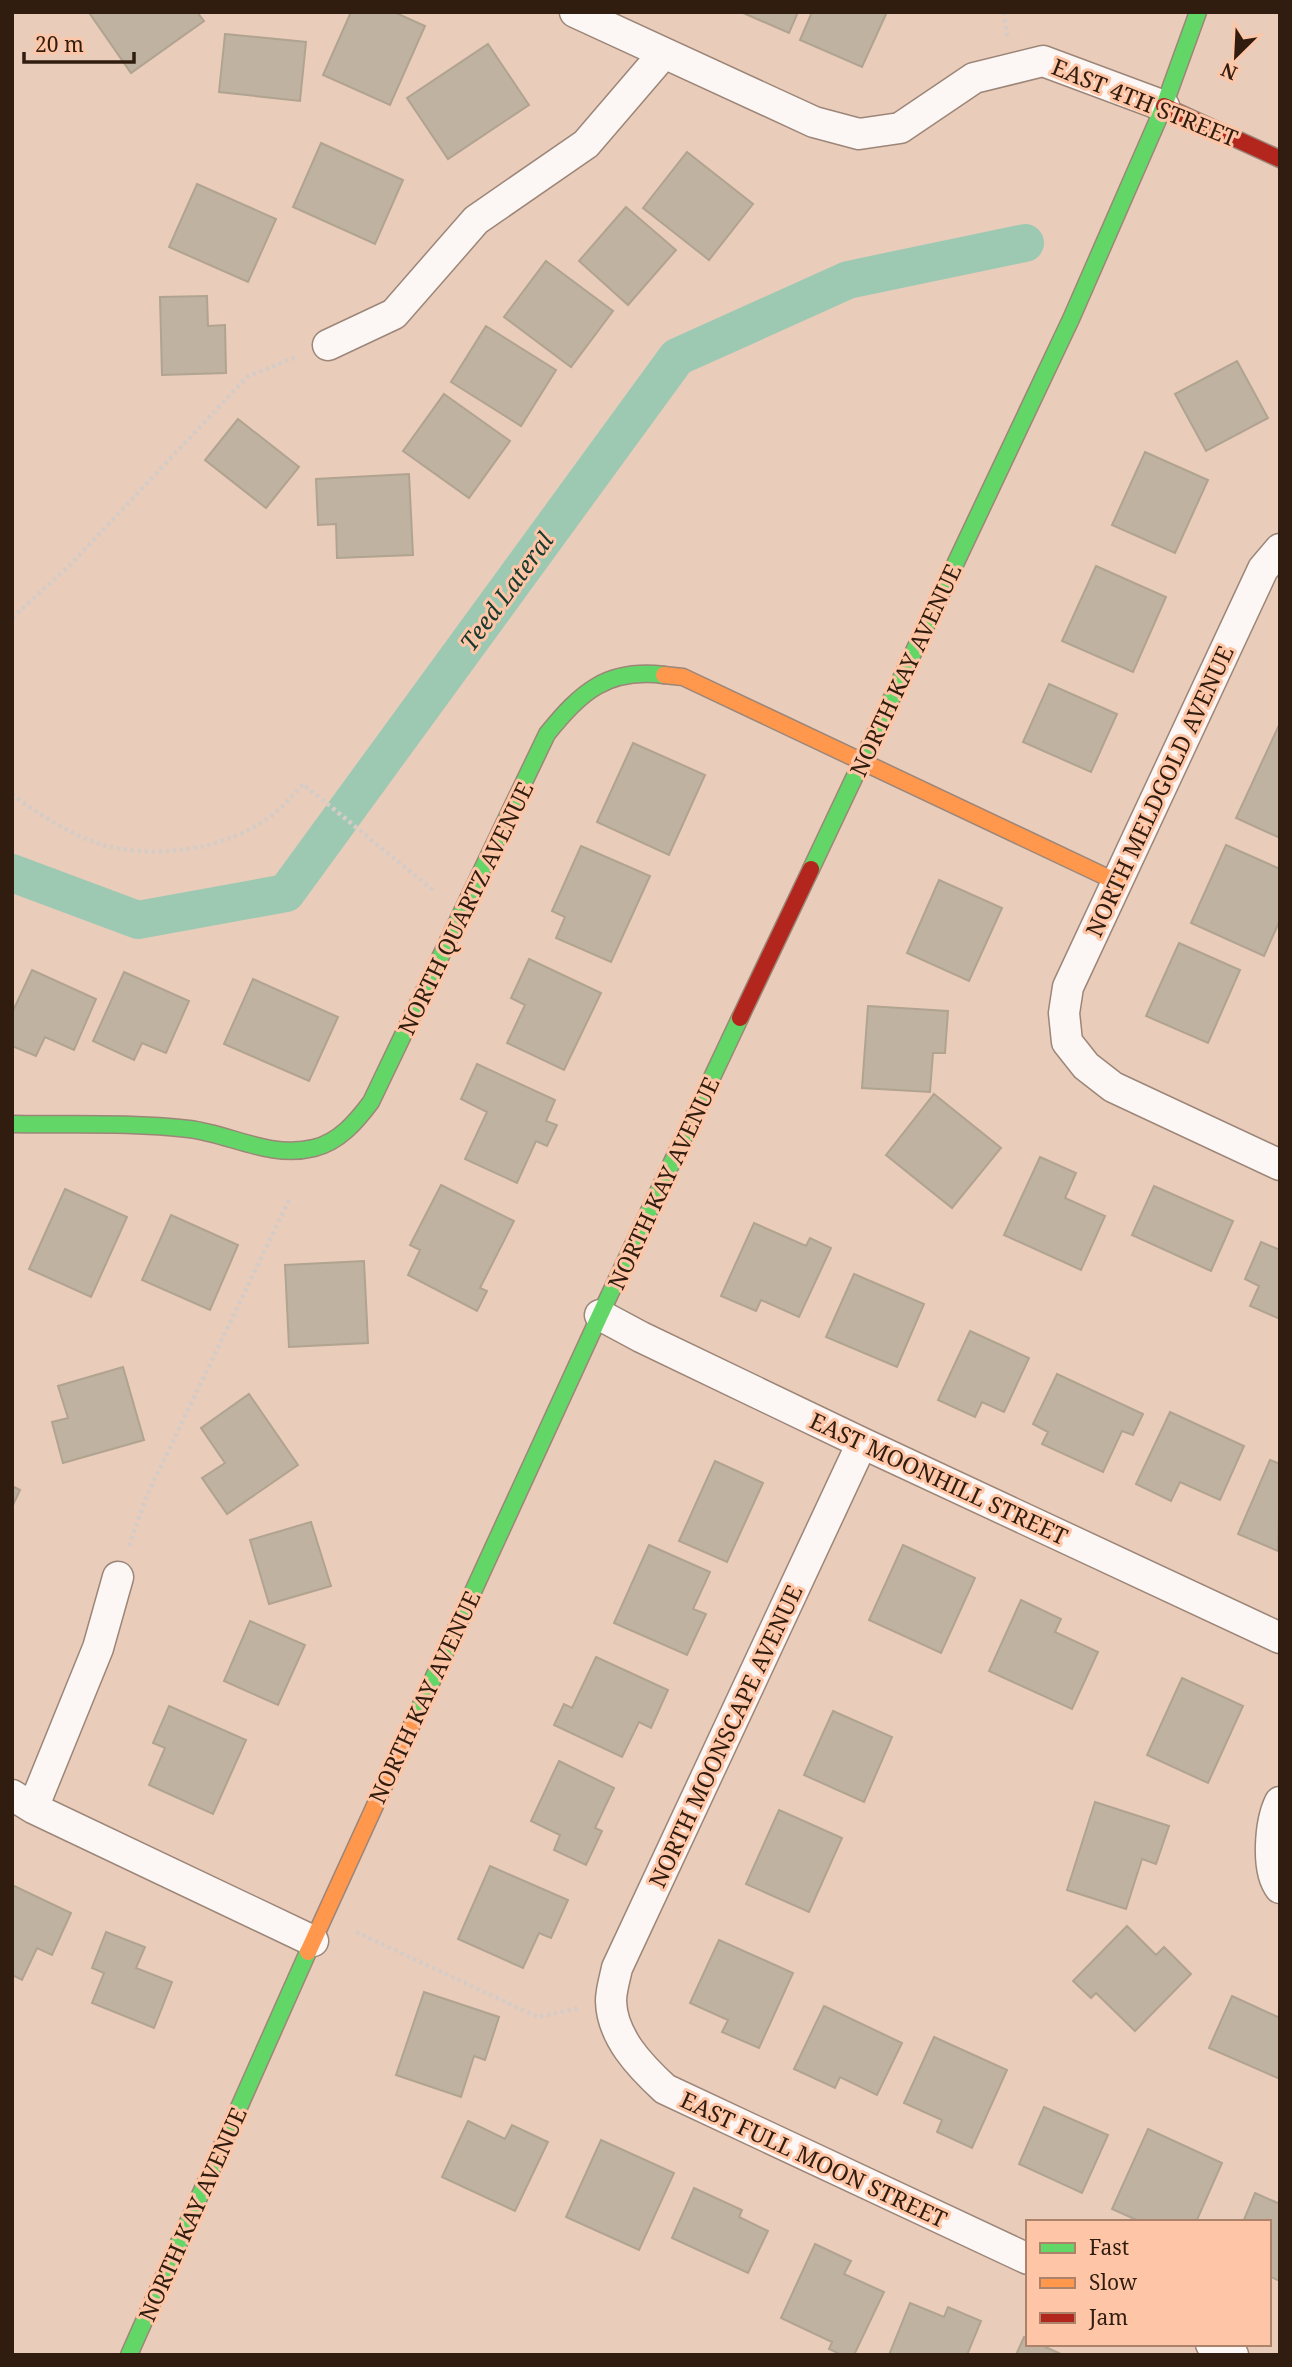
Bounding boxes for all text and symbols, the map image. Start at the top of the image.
scale bar [24,21,135,65]
north arrow [1201,21,1271,91]
text: 20 m [35,30,84,58]
street label: EAST 4TH STREET [1047,50,1243,154]
text: N [1217,57,1241,86]
water label: Teed Lateral [452,524,561,657]
street label: NORTH KAY AVENUE [842,558,968,782]
street label: NORTH MELDGOLD AVENUE [1077,640,1241,942]
street label: NORTH QUARTZ AVENUE [390,776,540,1040]
street label: NORTH KAY AVENUE [600,1071,726,1295]
street label: EAST MOONHILL STREET [805,1404,1073,1552]
street label: NORTH MOONSCAPE AVENUE [641,1579,809,1893]
street label: NORTH KAY AVENUE [361,1585,487,1809]
street label: EAST FULL MOON STREET [676,2083,952,2235]
street label: NORTH KAY AVENUE [130,2102,254,2326]
legend [1026,2220,1271,2346]
text: Fast [1089,2233,1129,2261]
text: Slow [1089,2268,1138,2296]
text: Jam [1088,2303,1128,2331]

